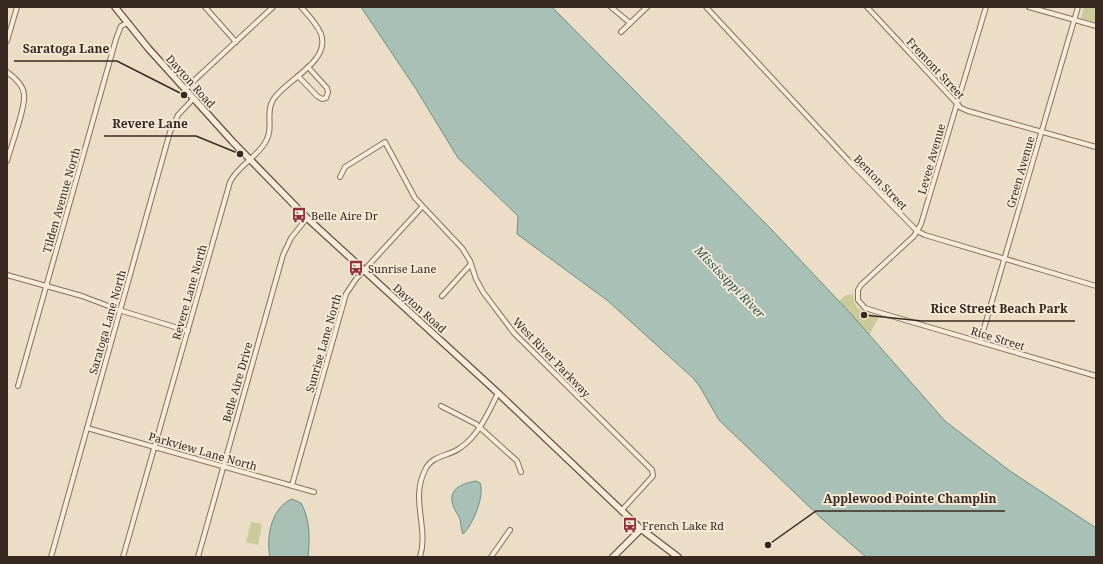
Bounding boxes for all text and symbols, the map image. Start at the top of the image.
street label: Fremont Street [904,34,968,102]
callout: Saratoga Lane [14,37,117,61]
text: Saratoga Lane [23,40,109,57]
street label: Dayton Road [163,51,219,111]
callout: Revere Lane [104,112,196,136]
text: Revere Lane [112,115,188,132]
street label: Levee Avenue [914,122,948,196]
street label: Green Avenue [1003,134,1037,210]
street label: Tilden Avenue North [39,145,83,255]
street label: Benton Street [851,151,911,213]
bus stop icon: Belle Aire Dr [290,206,308,224]
place label: Belle Aire Dr [311,208,379,223]
water label: Mississippi River [690,241,769,322]
street label: Revere Lane North [168,242,210,342]
bus stop icon: Sunrise Lane [347,259,365,277]
place label: Sunrise Lane [368,261,437,276]
street label: Saratoga Lane North [85,268,129,376]
street label: Dayton Road [390,280,450,336]
street label: Sunrise Lane North [302,292,344,394]
callout: Rice Street Beach Park [922,297,1075,321]
text: Rice Street Beach Park [930,300,1068,317]
street label: West River Parkway [510,314,595,401]
street label: Rice Street [969,323,1027,353]
street label: Belle Aire Drive [218,340,256,424]
street label: Parkview Lane North [147,428,259,474]
callout: Applewood Pointe Champlin [816,487,1005,511]
text: Applewood Pointe Champlin [824,490,996,507]
bus stop icon: French Lake Rd [621,516,639,534]
place label: French Lake Rd [642,518,724,533]

